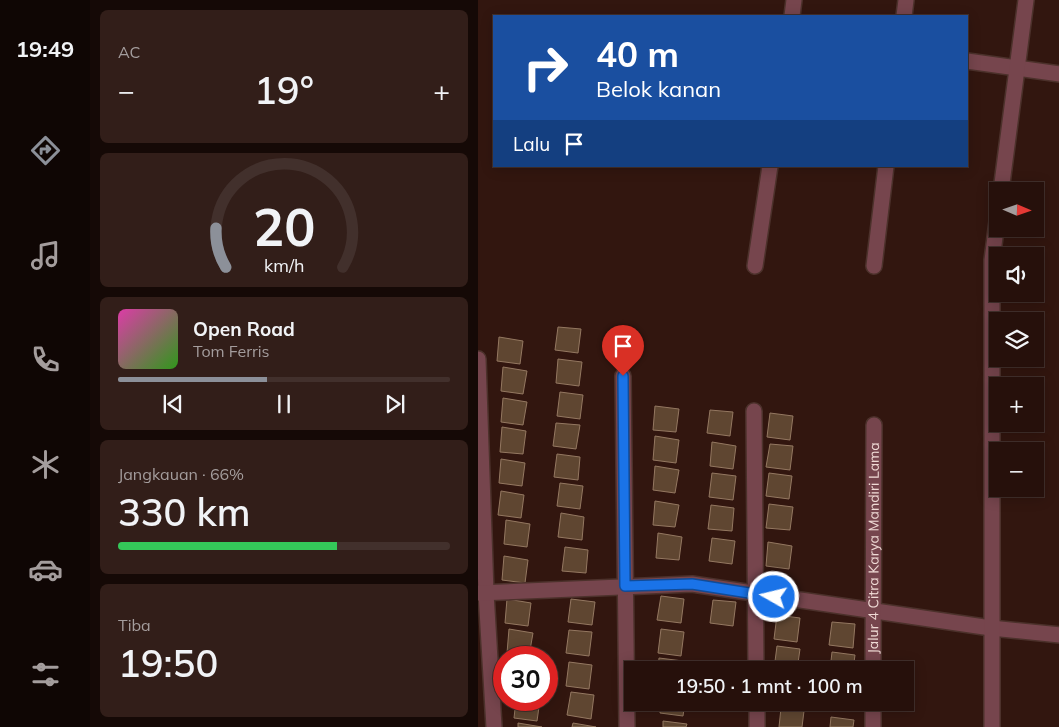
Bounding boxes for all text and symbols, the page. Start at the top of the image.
text: 40 m [596,32,679,76]
text: 19:49 [16,35,74,63]
icon: right [513,35,578,100]
text: AC [118,42,141,62]
text: 19° [254,66,314,114]
text: − [118,73,135,108]
text: + [433,73,450,108]
text: Belok kanan [596,75,721,103]
icon: arrive [560,130,588,158]
text: Lalu [513,132,550,156]
icon: directions [28,133,63,168]
north arrow [989,182,1044,238]
map controls [989,182,1044,497]
text: 20 [253,194,315,259]
icon: music [28,238,63,273]
button: sound [989,247,1044,302]
text: km/h [264,254,304,276]
button: layers [989,312,1044,367]
text: Open Road [193,317,295,341]
pin [602,325,644,376]
icon: arrive [609,332,637,360]
text: Tom Ferris [193,341,270,361]
icon: phone [28,342,63,377]
button: + [989,377,1044,432]
icon: previous [159,390,187,418]
icon: pause [270,390,298,418]
icon: next [381,390,409,418]
street label: Jalur 4 Citra Karya Mandiri Lama [864,442,883,654]
button: − [989,442,1044,497]
icon: climate [28,447,63,482]
text: Jangkauan · 66% [118,464,244,484]
text: 330 km [118,488,251,536]
icon: car [28,552,63,587]
position arrow [747,570,799,622]
text: Tiba [118,615,151,635]
text: 19:50 [118,639,218,687]
speed limit sign: 30 [493,646,558,711]
icon: filters [28,657,63,692]
text: 19:50 · 1 mnt · 100 m [675,674,863,698]

